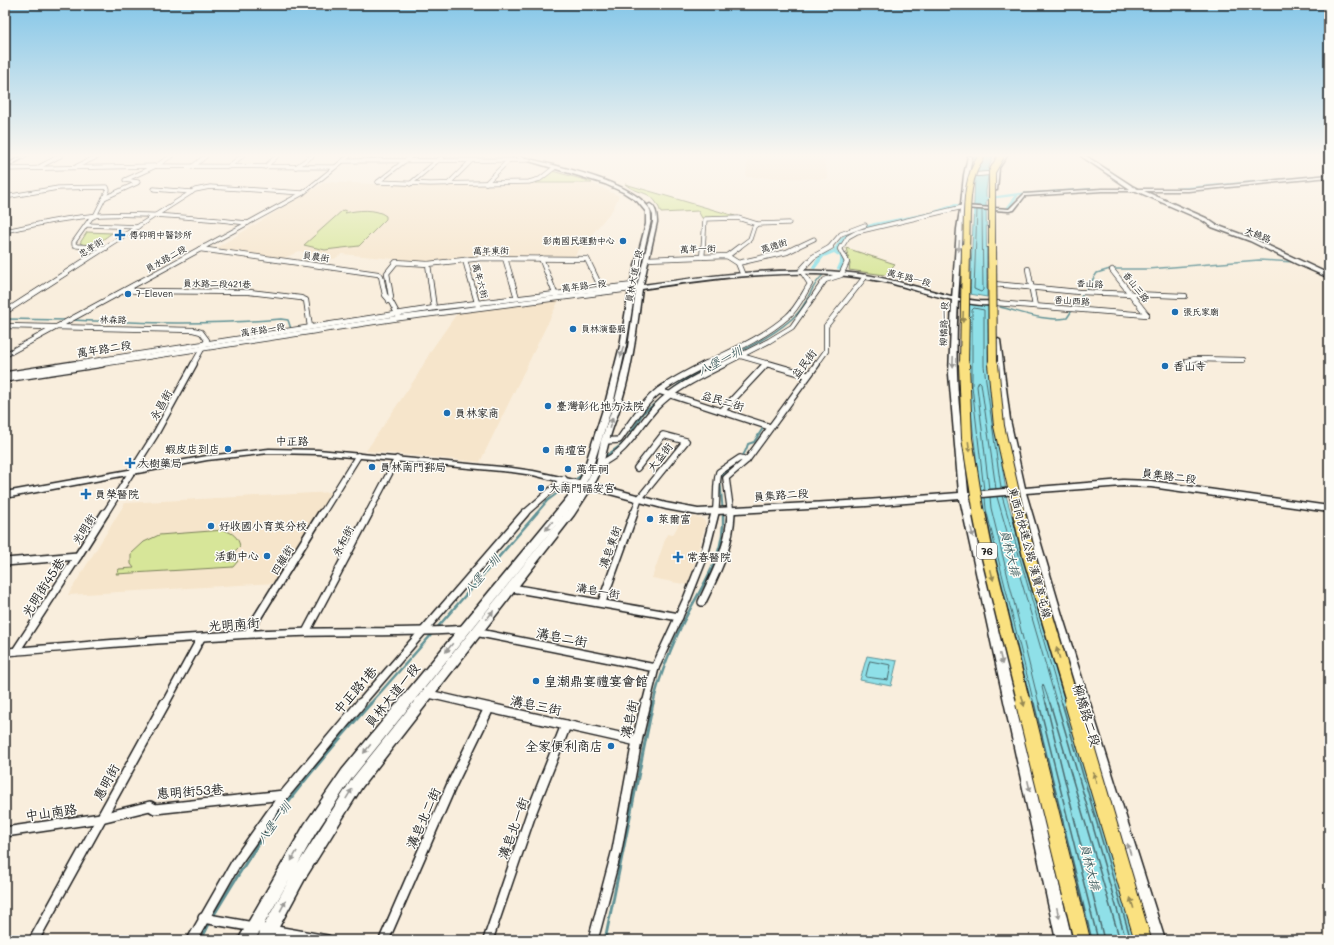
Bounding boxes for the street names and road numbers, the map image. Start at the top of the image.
street label: 大饒路 [1244,224,1273,245]
street label: 忠孝街 [76,236,105,260]
street label: 萬德街 [759,236,788,255]
street label: 萬年一街 [680,242,716,255]
street label: 員水路二段 [143,243,188,274]
street label: 萬年東街 [473,245,509,256]
street label: 員林大道二段 [623,248,644,303]
street label: 員農街 [302,249,330,264]
street label: 萬年六街 [470,262,491,300]
street label: 萬年路一段 [886,267,932,288]
street label: 香山三路 [1121,269,1152,304]
street label: 員水路二段421巷 [183,277,251,290]
street label: 萬年路一段 [561,277,607,294]
street label: 香山路 [1076,277,1104,290]
street label: 香山西路 [1054,294,1090,307]
street label: 柳橋路一段 [937,301,950,347]
street label: 林森路 [99,314,127,325]
street label: 萬年路一段 [240,321,286,338]
street label: 萬年路二段 [76,337,132,360]
street label: 益民街 [788,345,820,381]
street label: 永昌街 [146,386,176,423]
street label: 益民二街 [700,387,747,414]
street label: 中正路 [275,433,309,448]
street label: 大益街 [644,438,676,474]
street label: 員集路二段 [1141,465,1197,486]
street label: 員集路二段 [753,485,809,504]
street label: 東西向快速公路 漢寶草屯線 [1006,485,1055,620]
street label: 光明街 [68,510,99,547]
street label: 永和街 [328,522,357,559]
street label: 溝皂東街 [595,523,624,570]
street label: 四維街 [266,541,297,578]
road number: 76 [977,543,997,559]
street label: 光明街45巷 [17,554,68,620]
street label: 溝皂一街 [575,579,622,602]
street label: 光明南街 [207,613,261,634]
street label: 溝皂二街 [535,623,589,650]
street label: 員林大道一段 [360,659,423,730]
street label: 中正路1巷 [329,662,380,717]
street label: 柳橋路二段 [1070,681,1105,748]
street label: 溝皂三街 [509,691,563,718]
street label: 溝皂街 [616,698,641,740]
street label: 惠明街 [89,761,122,803]
street label: 惠明街53巷 [156,780,224,801]
street label: 溝皂北二街 [402,785,444,851]
street label: 溝皂北一街 [493,794,532,861]
street label: 中山南路 [24,799,78,824]

